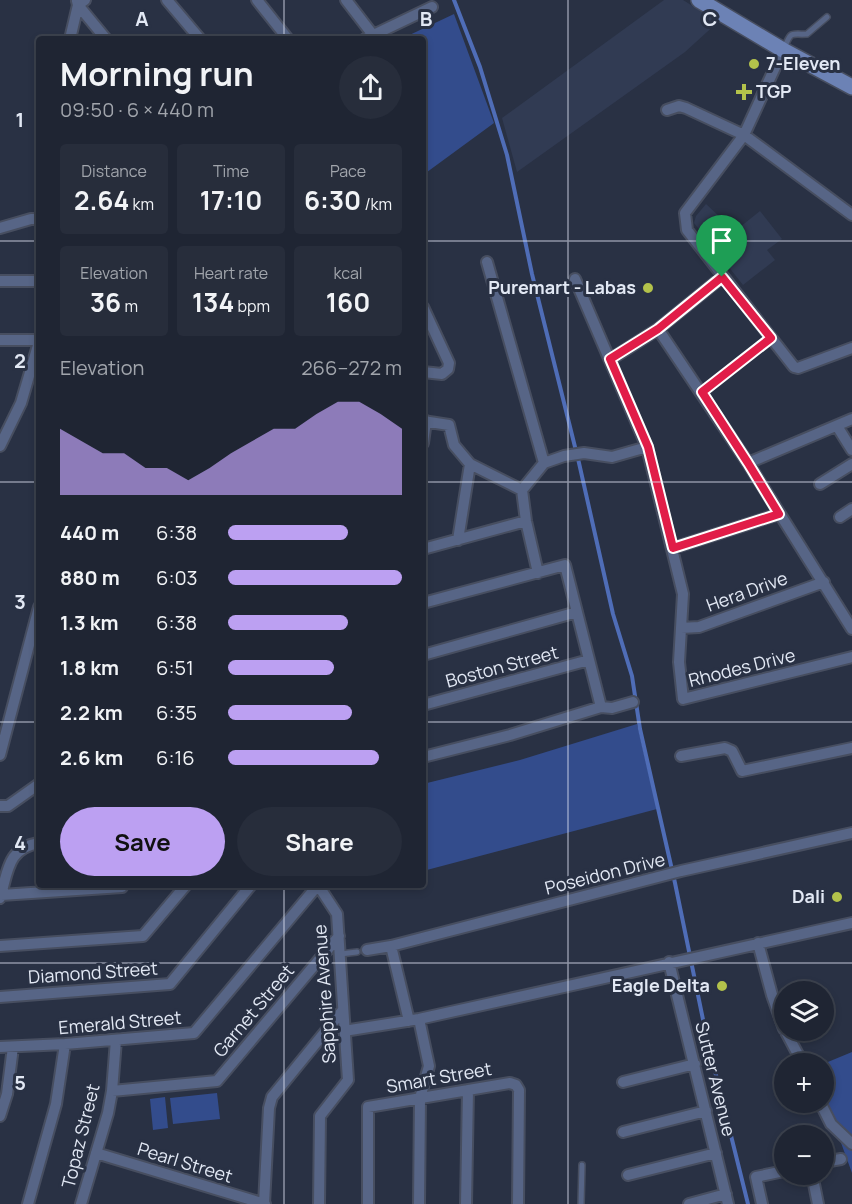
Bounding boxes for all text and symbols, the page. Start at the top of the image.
text: A [135,5,149,32]
text: B [420,5,433,32]
text: C [703,5,717,32]
text: Morning run [60,51,254,96]
place label: 7-Eleven [766,51,841,75]
button: share [339,56,402,119]
marker: 7-Eleven [747,57,761,71]
place label: TGP [756,79,792,103]
marker: TGP [737,85,751,99]
text: 09:50 · 6 × 440 m [60,96,214,123]
text: 1 [16,106,24,133]
text: Distance [81,160,147,182]
text: Time [213,160,249,182]
text: Pace [330,160,366,182]
text: 2.64 [74,182,129,218]
text: 17:10 [200,182,262,218]
text: 6:30 [304,182,361,218]
text: km [129,193,154,215]
text: /km [361,193,392,215]
pin [696,215,747,277]
icon: arrive [705,224,738,257]
text: Elevation [80,262,148,284]
text: Heart rate [194,262,268,284]
text: kcal [333,262,363,284]
place label: Puremart - Labas [488,275,636,299]
marker: Puremart - Labas [641,281,655,295]
text: 36 [90,284,121,320]
text: 134 [192,284,234,320]
text: 160 [326,284,370,320]
text: m [121,295,138,317]
text: bpm [234,295,270,317]
text: 2 [14,347,26,374]
text: Elevation [60,354,144,381]
text: 266–272 m [301,354,402,381]
text: 440 m [60,519,119,546]
text: 6:38 [156,519,197,546]
text: 880 m [60,564,120,591]
text: 6:03 [156,564,198,591]
street label: Hera Drive [703,565,791,617]
text: 3 [14,588,26,615]
text: 1.3 km [60,609,118,636]
text: 6:38 [156,609,197,636]
street label: Boston Street [443,639,561,693]
street label: Rhodes Drive [686,642,798,692]
text: 1.8 km [60,654,119,681]
text: 6:51 [156,654,194,681]
text: 2.2 km [60,699,123,726]
text: 6:35 [156,699,197,726]
text: 2.6 km [60,744,123,771]
text: 6:16 [156,744,195,771]
button: Save [60,807,225,876]
button: Share [237,807,402,876]
text: 4 [14,829,26,856]
street label: Poseidon Drive [542,846,667,900]
place label: Dali [792,884,825,908]
marker: Dali [830,890,844,904]
street label: Sapphire Avenue [307,924,341,1064]
street label: Diamond Street [27,956,159,989]
street label: Garnet Street [207,959,299,1062]
place label: Eagle Delta [612,973,710,997]
marker: Eagle Delta [715,979,729,993]
map controls [774,981,834,1185]
button: layers [774,981,834,1041]
street label: Emerald Street [57,1005,182,1039]
street label: Sutter Avenue [690,1019,742,1139]
button: + [774,1053,834,1113]
street label: Smart Street [384,1056,493,1098]
text: 5 [14,1069,26,1096]
street label: Topaz Street [55,1081,105,1190]
button: − [774,1125,834,1185]
street label: Pearl Street [135,1136,236,1188]

